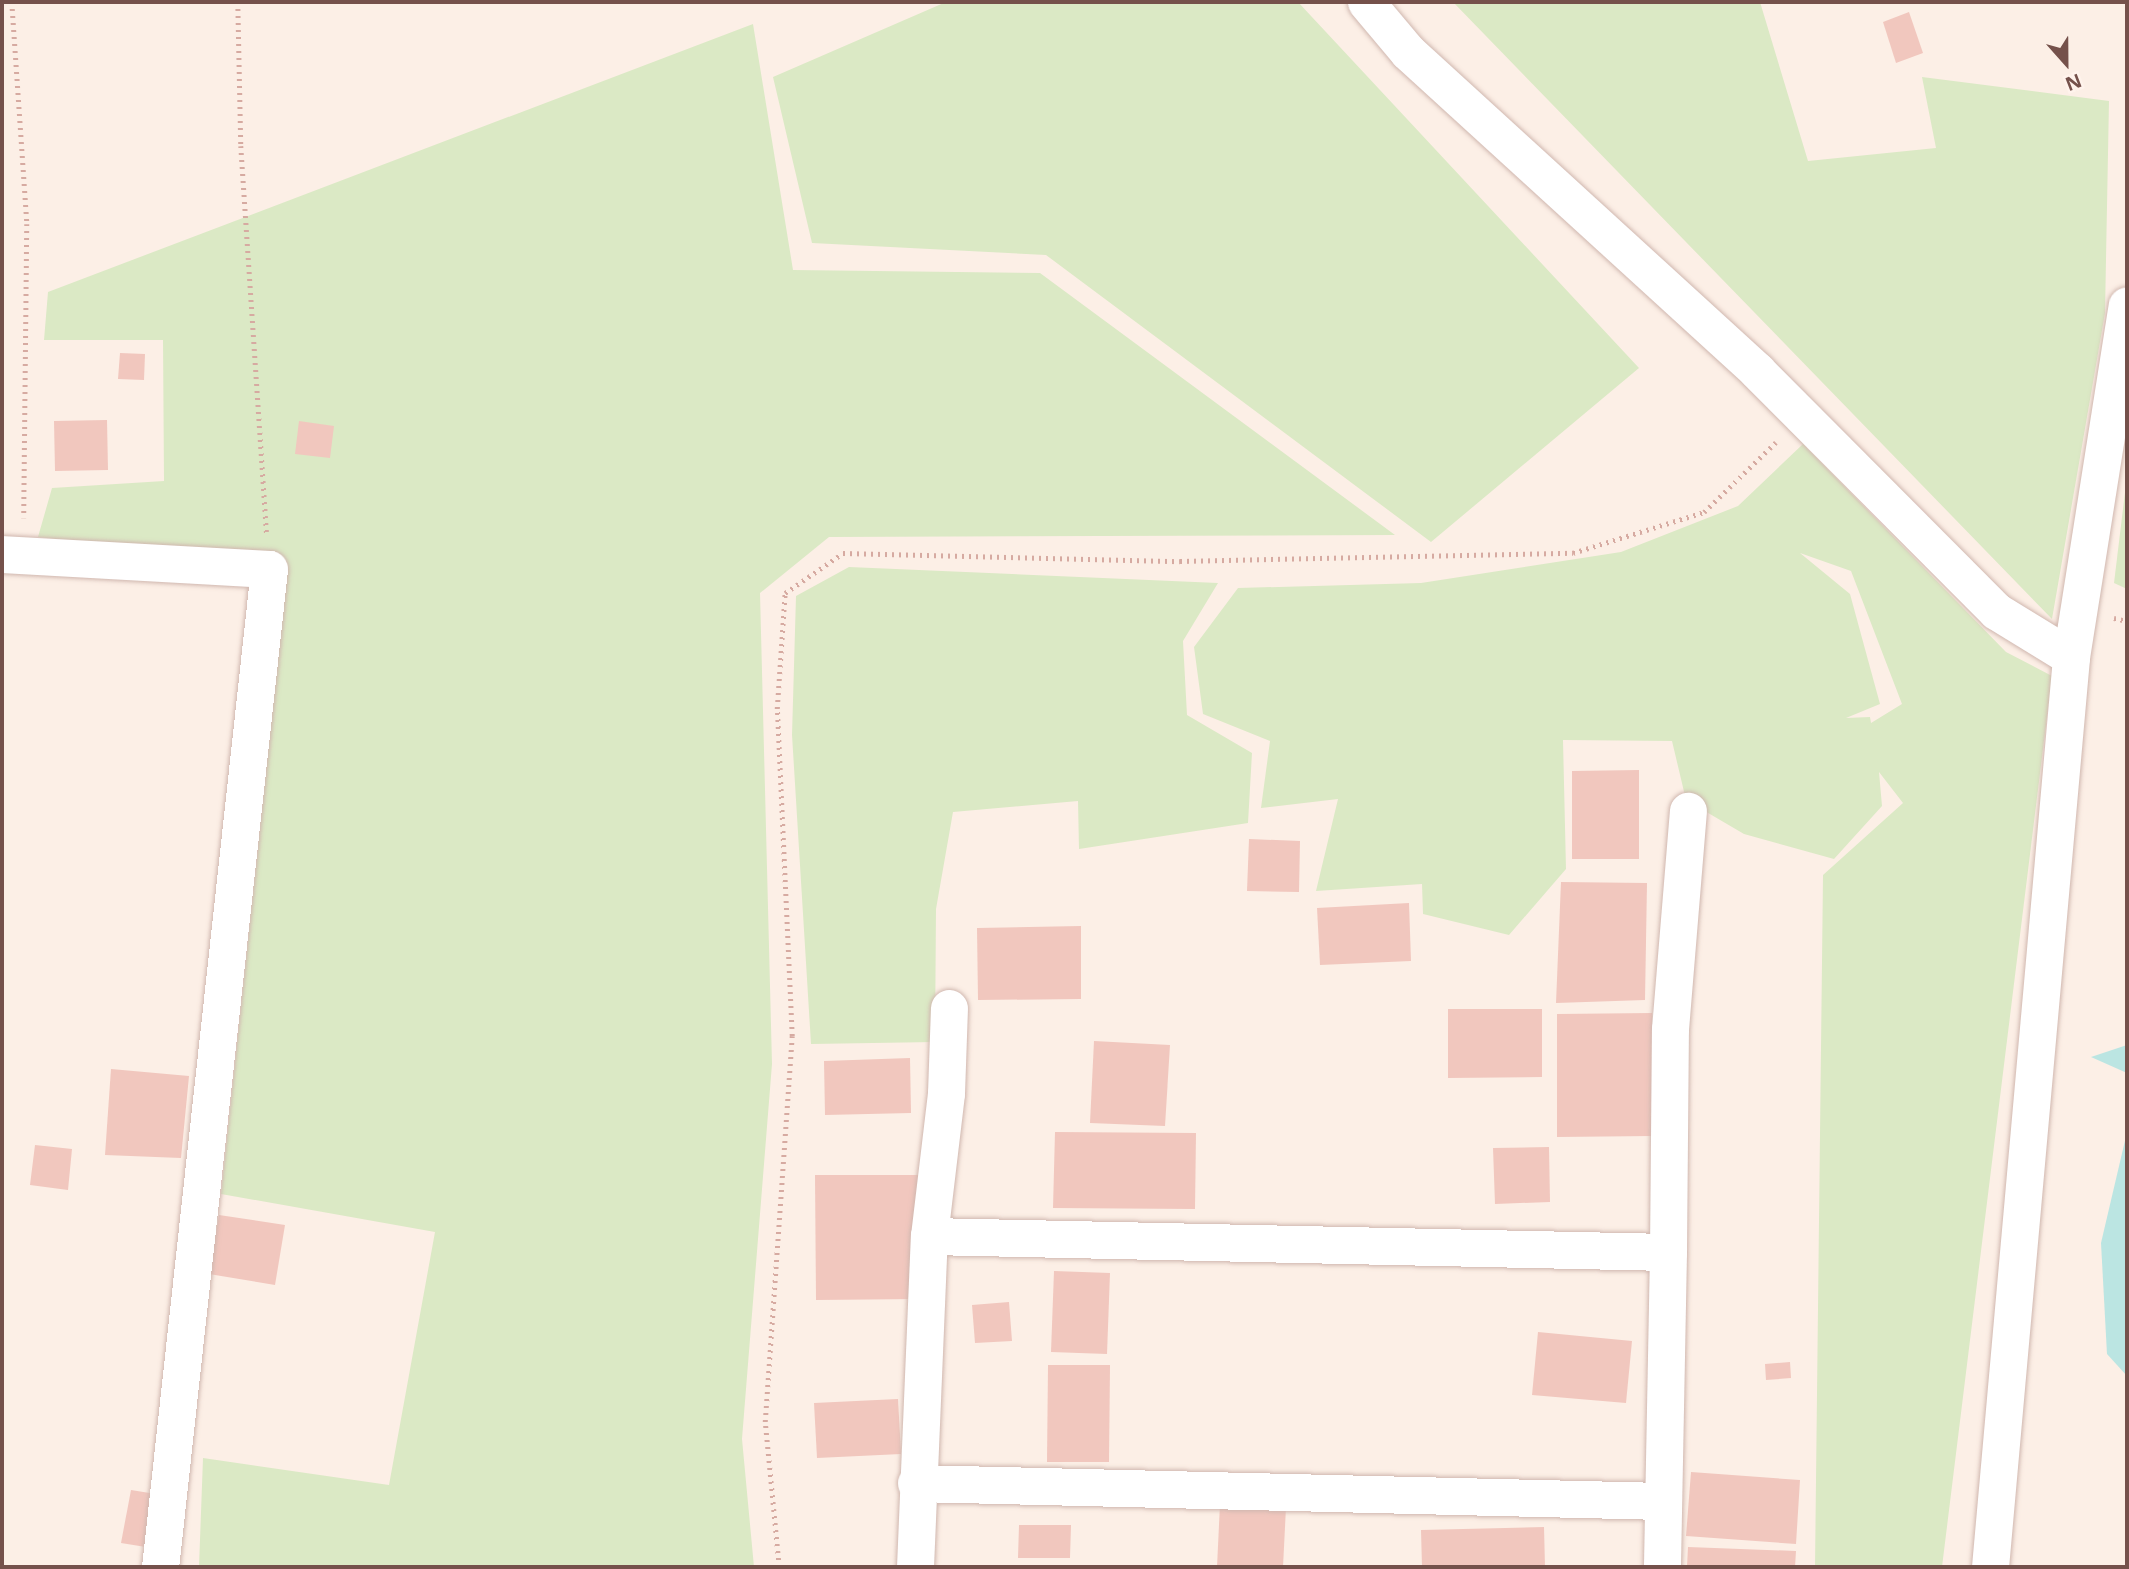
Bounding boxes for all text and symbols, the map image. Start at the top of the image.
north arrow [2031,28,2101,98]
text: N [2062,68,2085,98]

